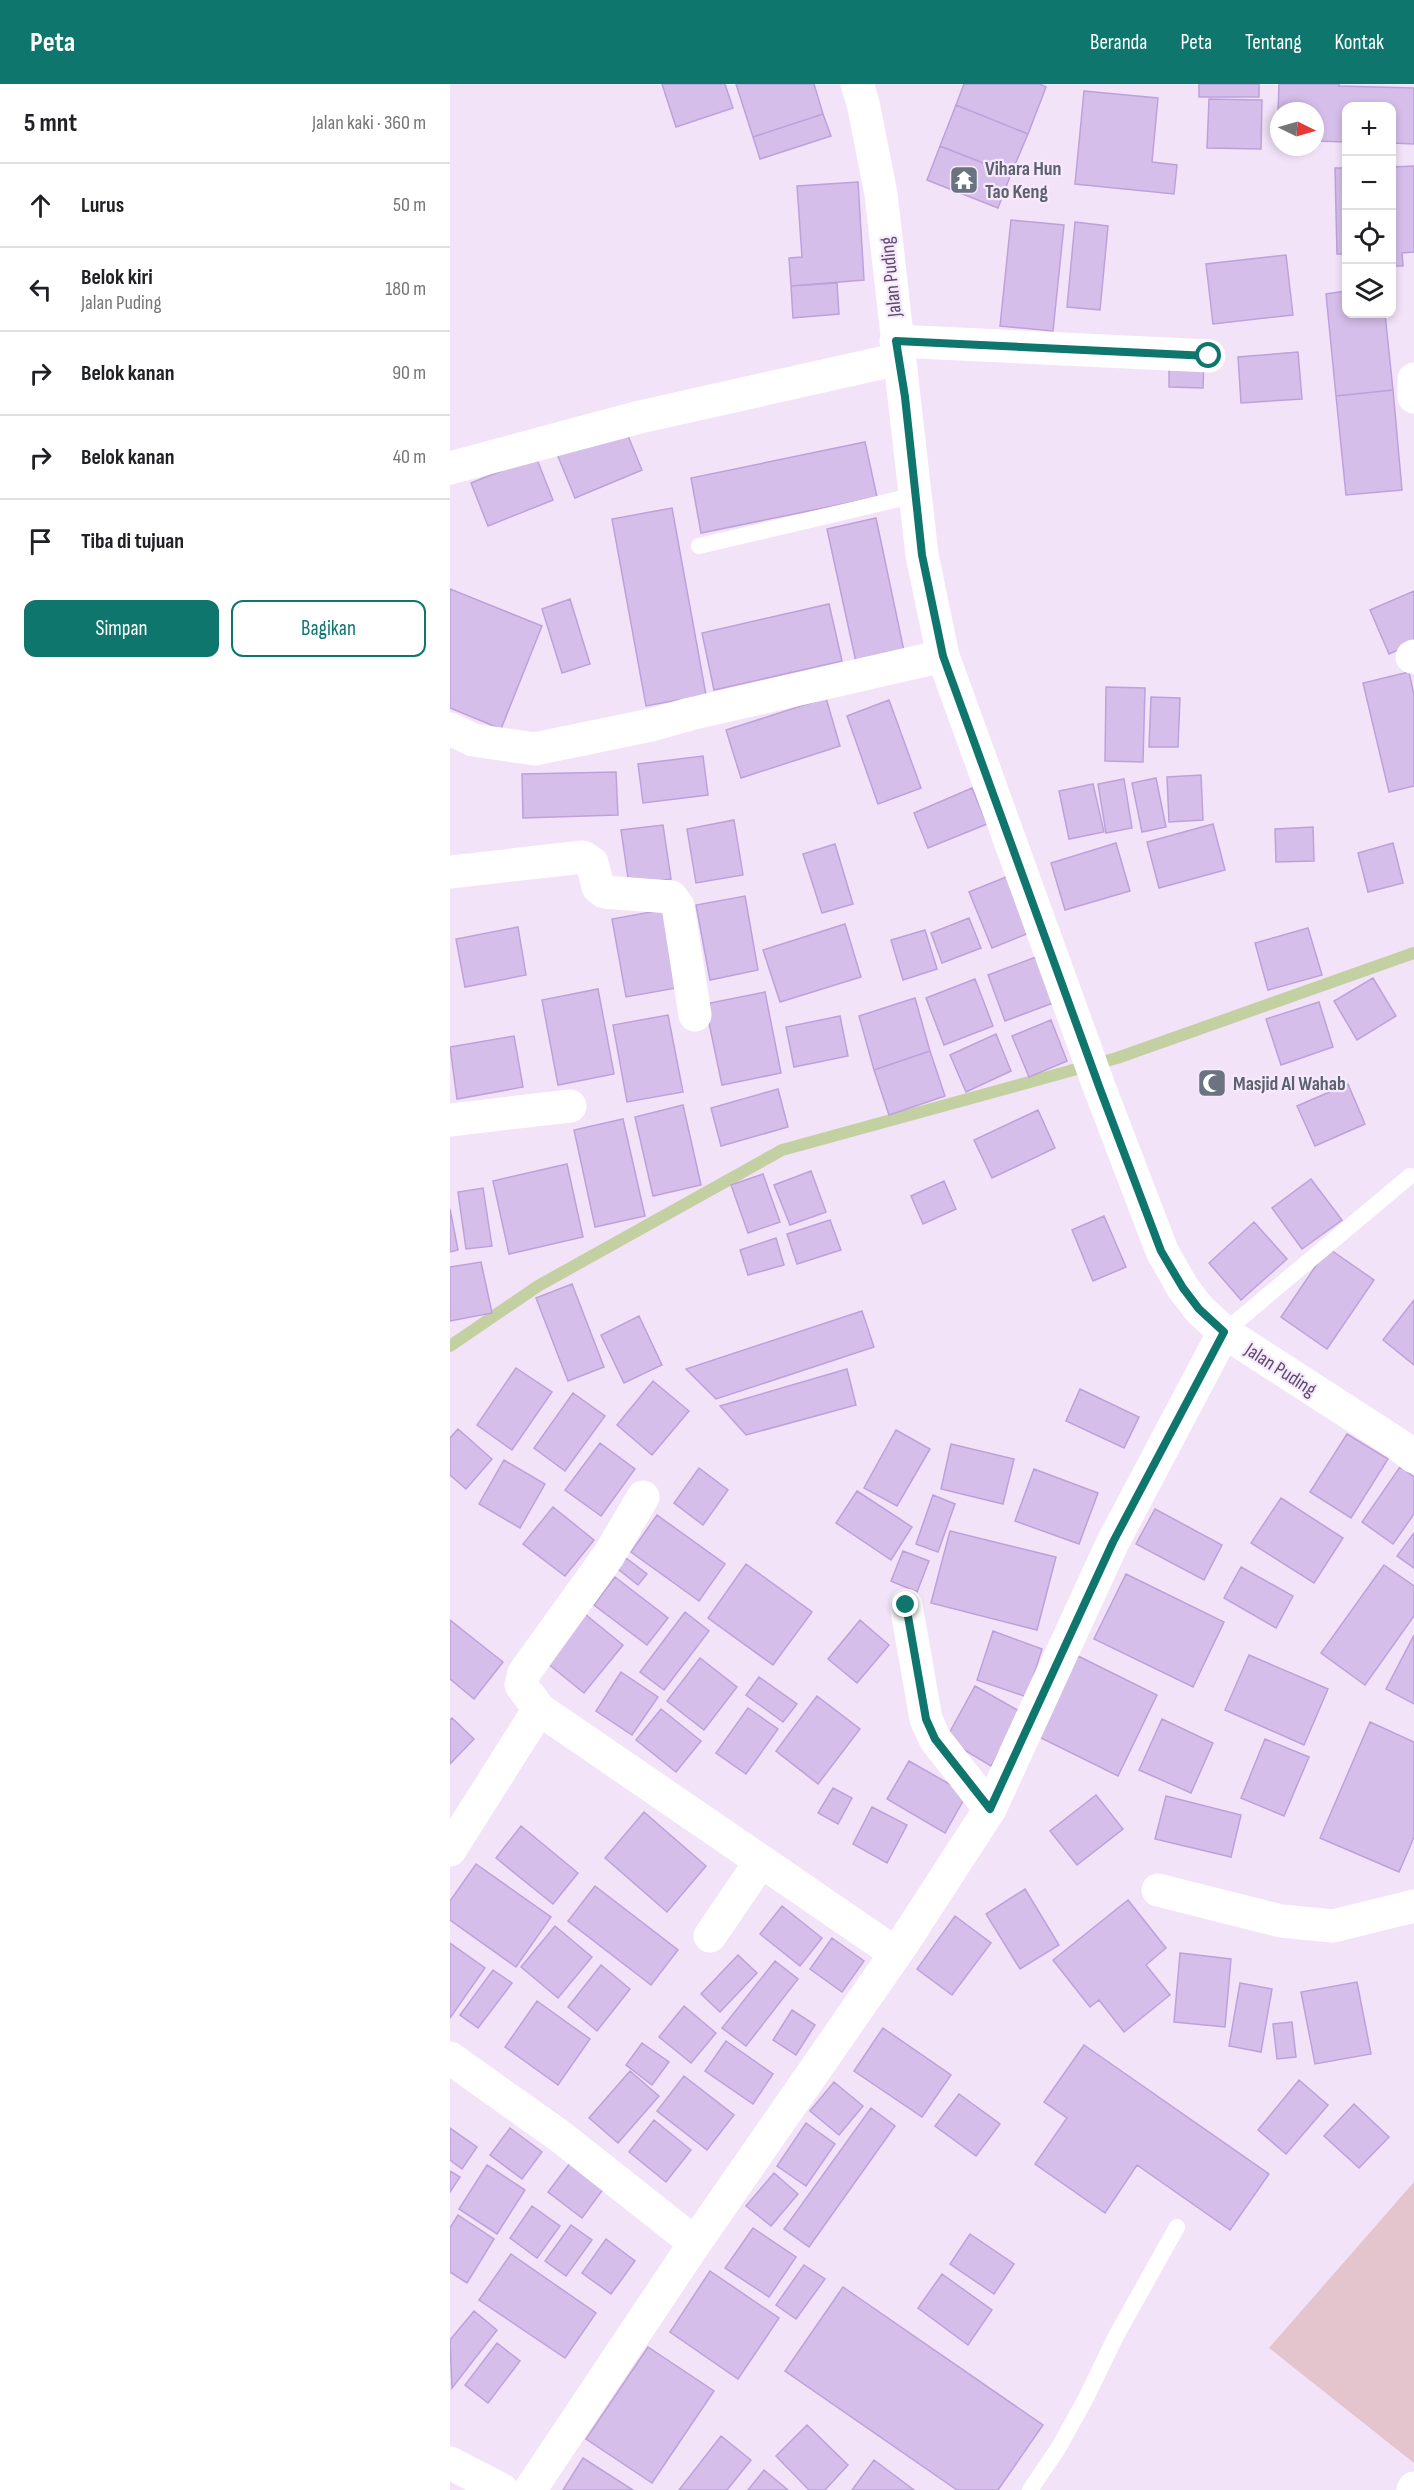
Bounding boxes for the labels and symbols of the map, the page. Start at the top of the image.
north arrow [1270,102,1324,156]
place label: Vihara Hun Tao Keng [985,157,1061,204]
temple icon: Vihara Hun Tao Keng [948,164,980,196]
street label: Jalan Puding [875,236,907,319]
route start [1195,342,1221,368]
mosque icon: Masjid Al Wahab [1196,1067,1228,1099]
place label: Masjid Al Wahab [1233,1072,1346,1096]
street label: Jalan Puding [1239,1337,1321,1402]
route end [892,1591,918,1617]

